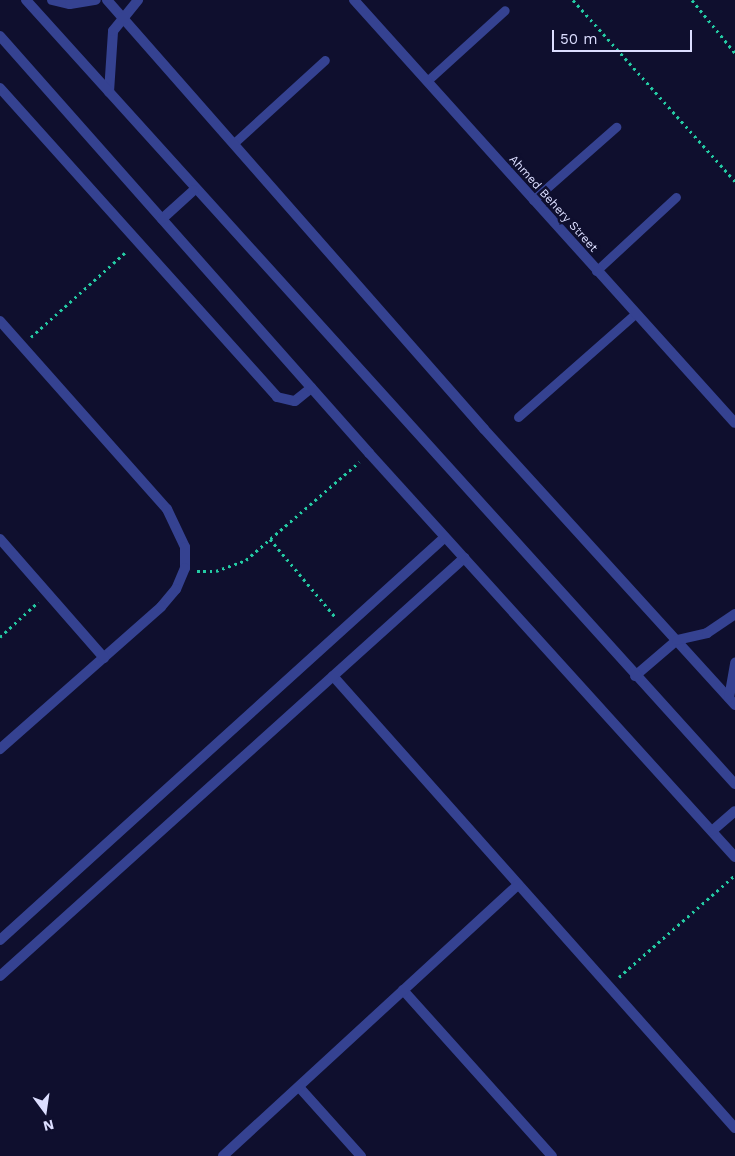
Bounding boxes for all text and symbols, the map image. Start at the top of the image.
scale bar [555,20,695,52]
text: 50 m [560,30,597,48]
street label: Ahmed Behery Street [506,152,600,256]
north arrow [20,1086,70,1136]
text: N [42,1117,56,1135]

